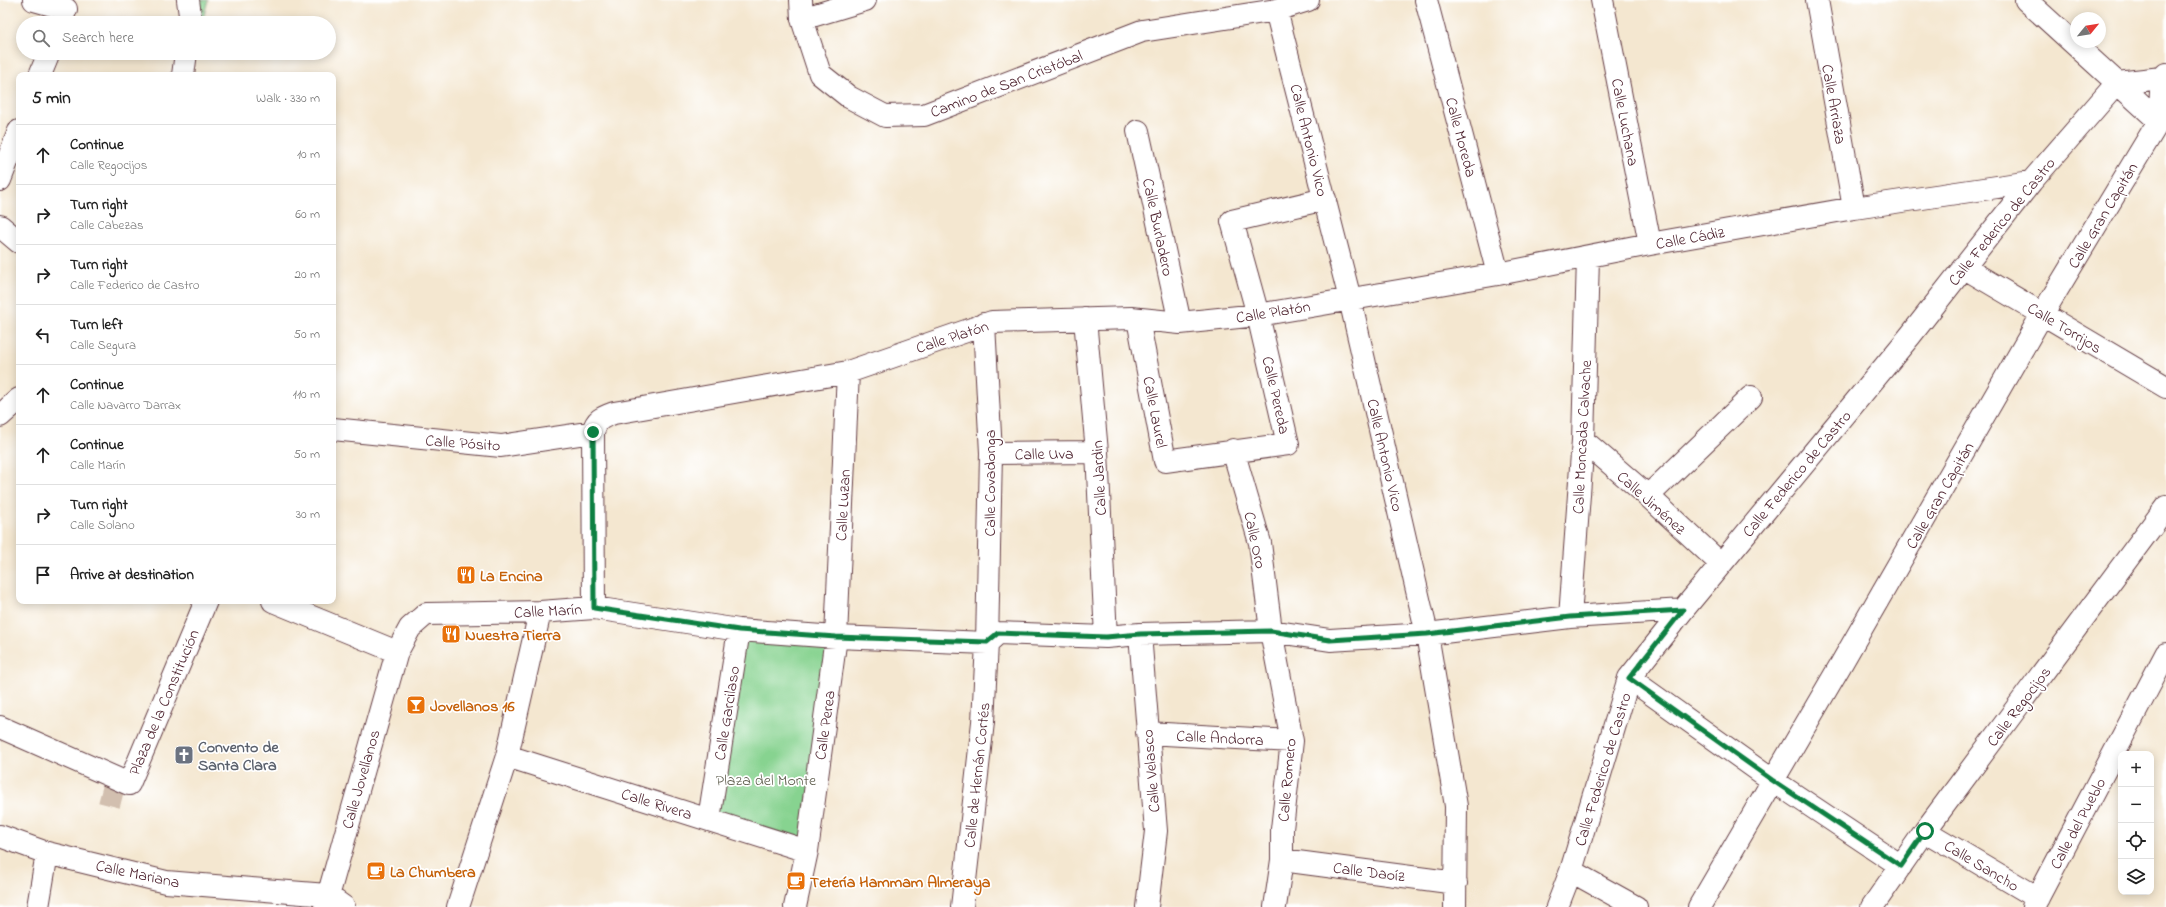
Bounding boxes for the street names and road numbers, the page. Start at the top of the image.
street label: Camino de San Cristóbal [927,45,1087,125]
street label: Calle Arriaza [1814,63,1852,146]
street label: Calle Luchana [1604,76,1644,168]
street label: Calle Antonio Vico [1282,82,1334,199]
street label: Calle Moreda [1438,95,1482,180]
street label: Calle Federico de Castro [1943,153,2062,292]
street label: Calle Gran Capitán [2063,158,2145,274]
street label: Calle Burladero [1135,176,1179,279]
street label: Calle Cádiz [1654,221,1727,257]
street label: Calle Platón [1234,295,1312,331]
street label: Calle Torrijos [2022,297,2106,360]
street label: Calle Platón [913,315,992,361]
street label: Calle Pereda [1254,354,1296,437]
street label: Calle Moncada Calvache [1567,359,1599,515]
street label: Calle Laurel [1135,375,1173,451]
street label: Calle Antonio Vico [1359,397,1409,514]
street label: Calle Federico de Castro [1737,406,1858,543]
street label: Calle Pósito [424,429,501,459]
street label: Calle Covadonga [979,430,1003,536]
street label: Calle Gran Capitán [1900,438,1981,554]
street label: Calle Jardin [1086,440,1114,516]
street label: Calle Uva [1014,442,1074,468]
street label: Calle Jiménez [1611,466,1691,541]
street label: Calle Luzan [830,468,858,542]
street label: Calle Oro [1236,510,1272,571]
street label: Calle Marín [513,598,583,626]
street label: Plaza de la Constitución [123,626,207,780]
street label: Calle Regocijos [1981,662,2058,752]
street label: Calle Garcilaso [709,664,747,762]
street label: Calle Perea [809,689,843,762]
street label: Calle Federico de Castro [1569,690,1639,849]
street label: Calle de Hernán Cortés [958,701,998,849]
street label: Calle Andorra [1176,725,1264,753]
street label: Calle Jovellanos [336,727,388,832]
street label: Calle Velasco [1136,728,1168,813]
street label: Calle Romero [1272,737,1304,823]
street label: Calle del Pueblo [2045,774,2113,874]
street label: Calle Rivera [618,783,695,827]
street label: Calle Sancho [1939,835,2023,899]
street label: Calle Mariana [93,854,182,896]
street label: Calle Daoíz [1331,857,1406,889]

